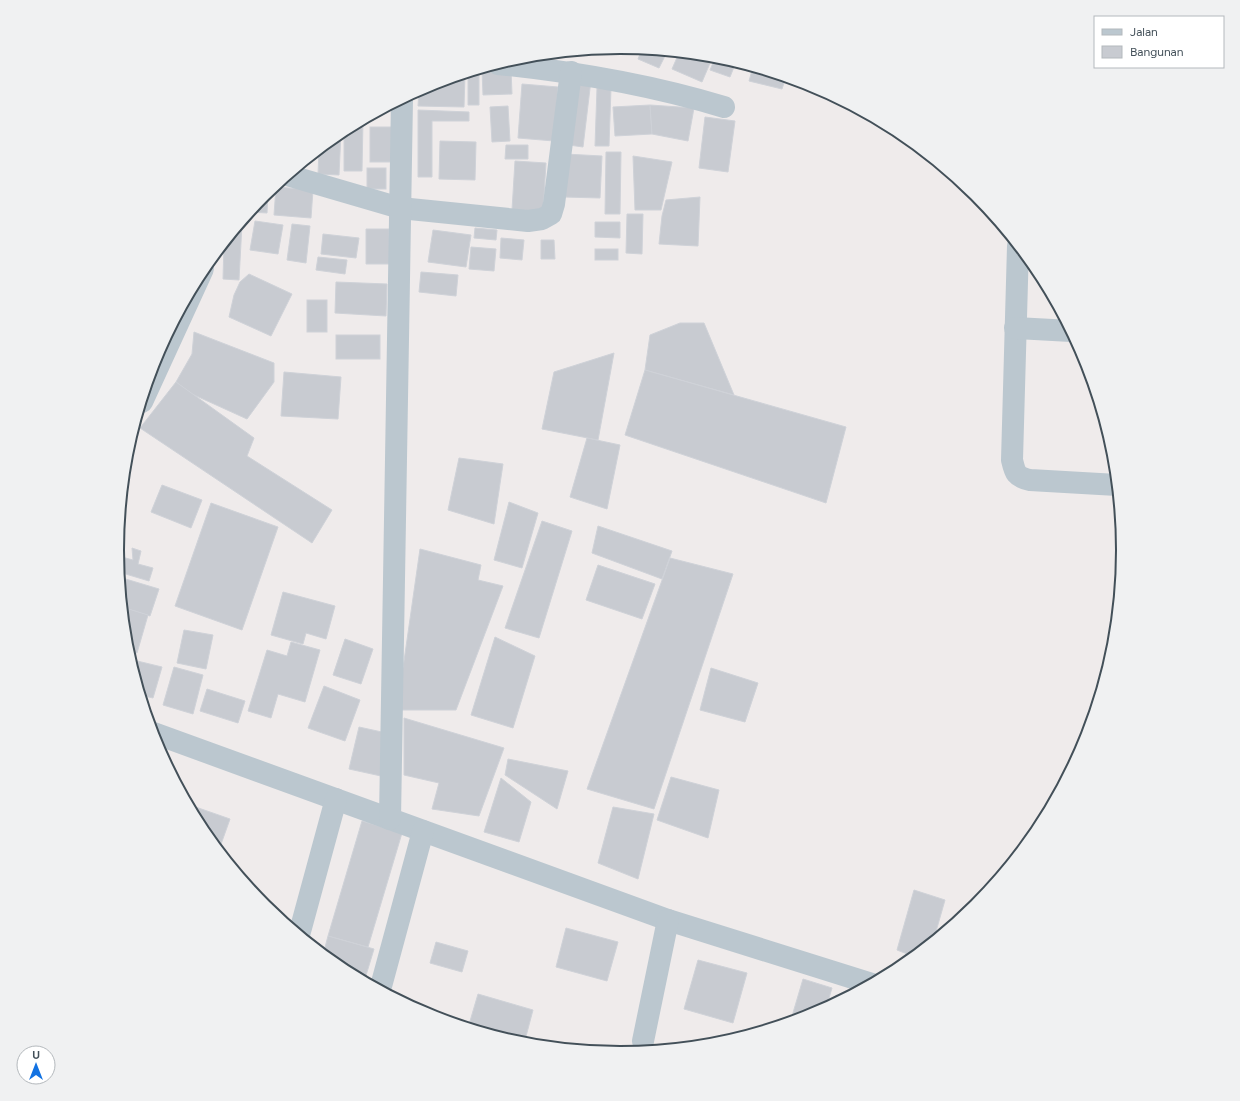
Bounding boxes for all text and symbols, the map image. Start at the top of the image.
legend [1094,16,1224,68]
text: Jalan [1130,25,1158,39]
text: Bangunan [1130,45,1184,59]
north arrow [16,1045,56,1085]
text: U [32,1049,40,1062]

